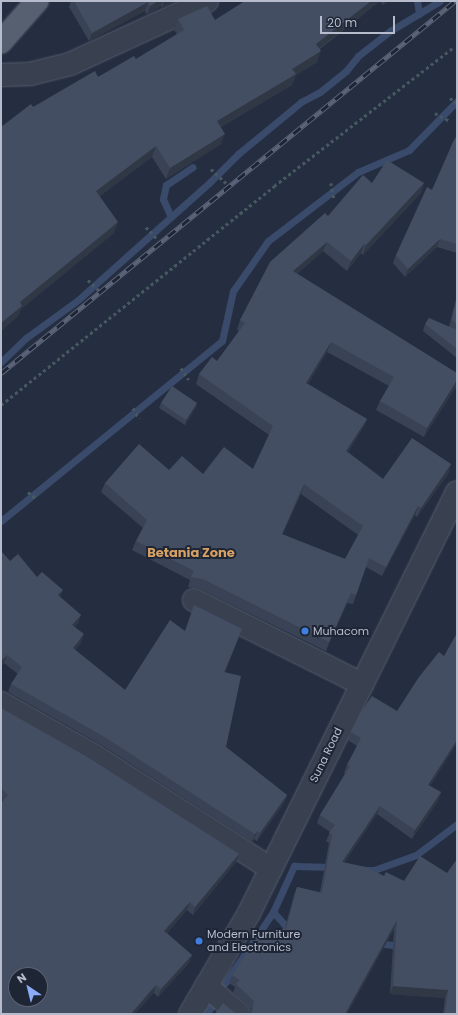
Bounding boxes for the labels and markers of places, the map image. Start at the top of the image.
place label: Muhacom [313,624,369,638]
marker: Muhacom [300,626,310,636]
place label: Modern Furniture and Electronics [207,928,300,954]
marker: Modern Furniture and Electronics [194,936,204,946]

